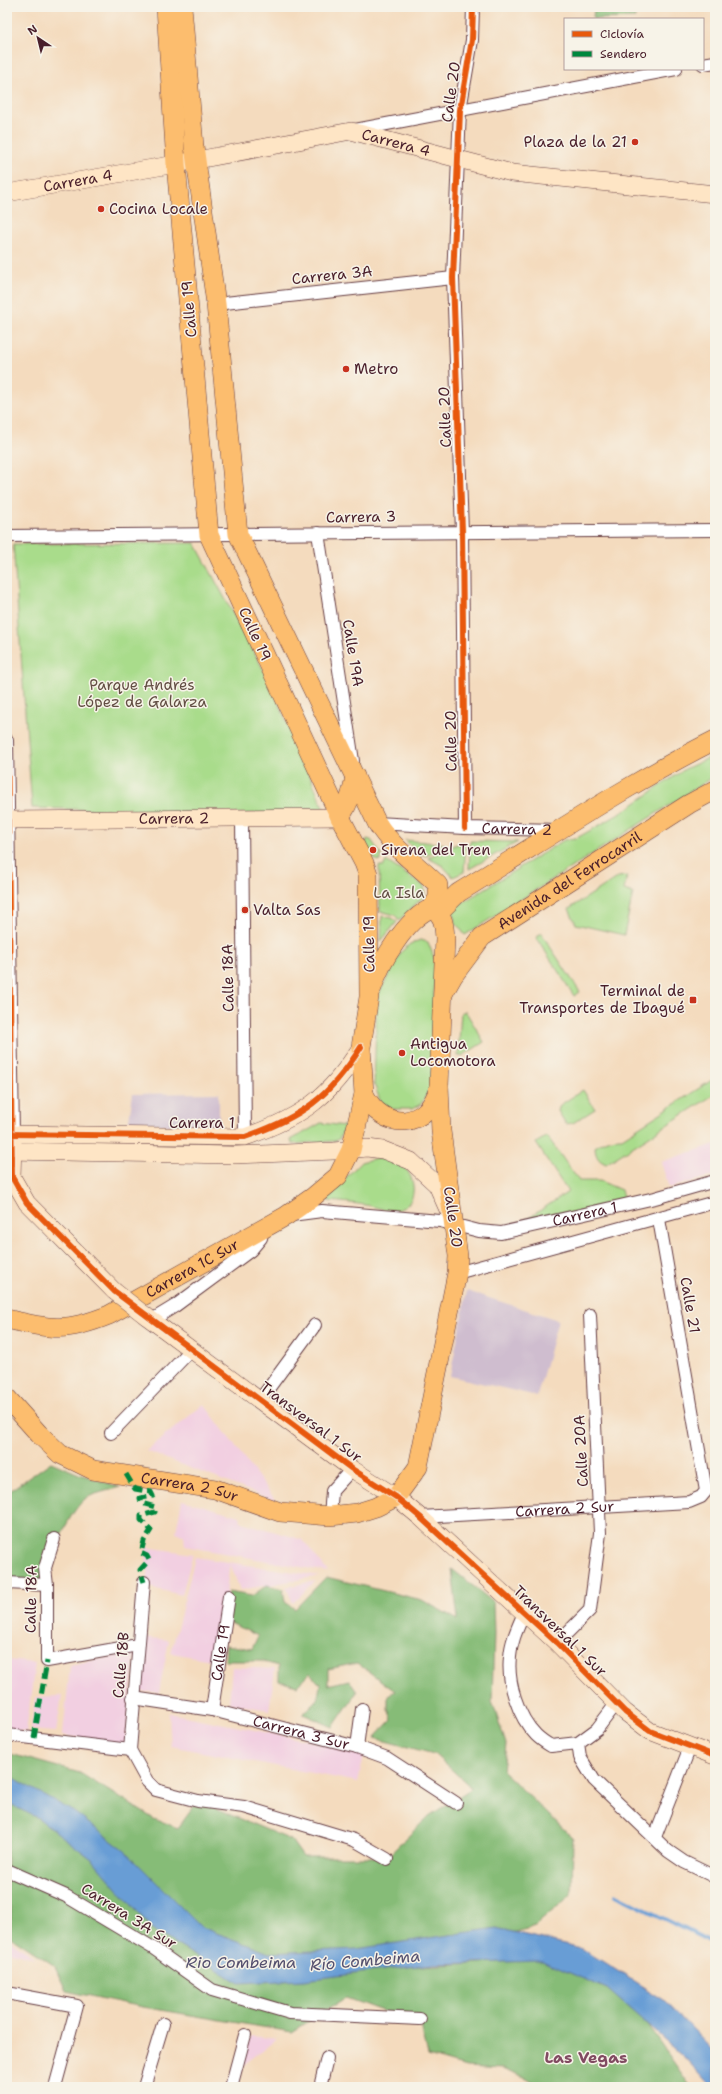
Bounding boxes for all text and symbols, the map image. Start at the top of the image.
north arrow [18,18,58,58]
legend [564,18,704,70]
text: N [25,21,41,39]
text: Ciclovía [600,26,644,42]
text: Sendero [600,46,647,62]
street label: Calle 20 [437,60,465,124]
street label: Carrera 4 [359,124,432,161]
place label: Plaza de la 21 [524,132,627,152]
marker: Plaza de la 21 [630,137,640,147]
street label: Carrera 4 [42,165,114,197]
place label: Cocina Locale [109,199,208,219]
marker: Cocina Locale [96,204,106,214]
street label: Carrera 3A [291,261,373,289]
street label: Calle 19 [177,280,201,338]
place label: Metro [354,359,398,379]
marker: Metro [341,364,351,374]
street label: Calle 20 [434,386,456,448]
street label: Carrera 3 [326,506,396,528]
street label: Calle 19 [234,604,276,664]
street label: Calle 19A [338,618,368,688]
park label: Parque Andrés López de Galarza [77,675,207,712]
street label: Calle 20 [440,710,462,772]
street label: Carrera 2 [139,808,209,829]
street label: Carrera 2 [481,818,552,840]
street label: Avenida del Ferrocarril [494,827,646,935]
place label: Sirena del Tren [381,840,491,860]
marker: Sirena del Tren [368,845,378,855]
park label: La Isla [373,883,425,903]
place label: Valta Sas [253,900,321,920]
marker: Valta Sas [240,905,250,915]
street label: Calle 19 [359,915,379,973]
street label: Calle 18A [217,944,239,1012]
place label: Terminal de Transportes de Ibagué [519,981,685,1018]
marker: Terminal de Transportes de Ibagué [688,995,698,1005]
place label: Antigua Locomotora [410,1034,496,1071]
marker: Antigua Locomotora [397,1048,407,1058]
street label: Carrera 1 [169,1113,235,1133]
street label: Calle 20 [439,1185,467,1249]
street label: Carrera 1 [550,1197,619,1231]
street label: Carrera 1C Sur [142,1234,243,1303]
street label: Calle 21 [675,1275,705,1335]
street label: Transversal 1 Sur [256,1377,366,1467]
street label: Calle 20A [569,1414,593,1488]
street label: Carrera 2 Sur [139,1468,241,1507]
street label: Carrera 2 Sur [515,1496,615,1522]
street label: Calle 18A [20,1565,42,1633]
street label: Transversal 1 Sur [509,1581,611,1681]
street label: Calle 19 [206,1623,235,1682]
street label: Calle 18B [108,1631,134,1699]
street label: Carrera 3 Sur [251,1711,352,1755]
street label: Carrera 3A Sur [77,1878,181,1954]
water label: Río Combeima [309,1945,421,1976]
water label: Rio Combeima [186,1952,296,1973]
district label: Las Vegas [544,2047,628,2068]

